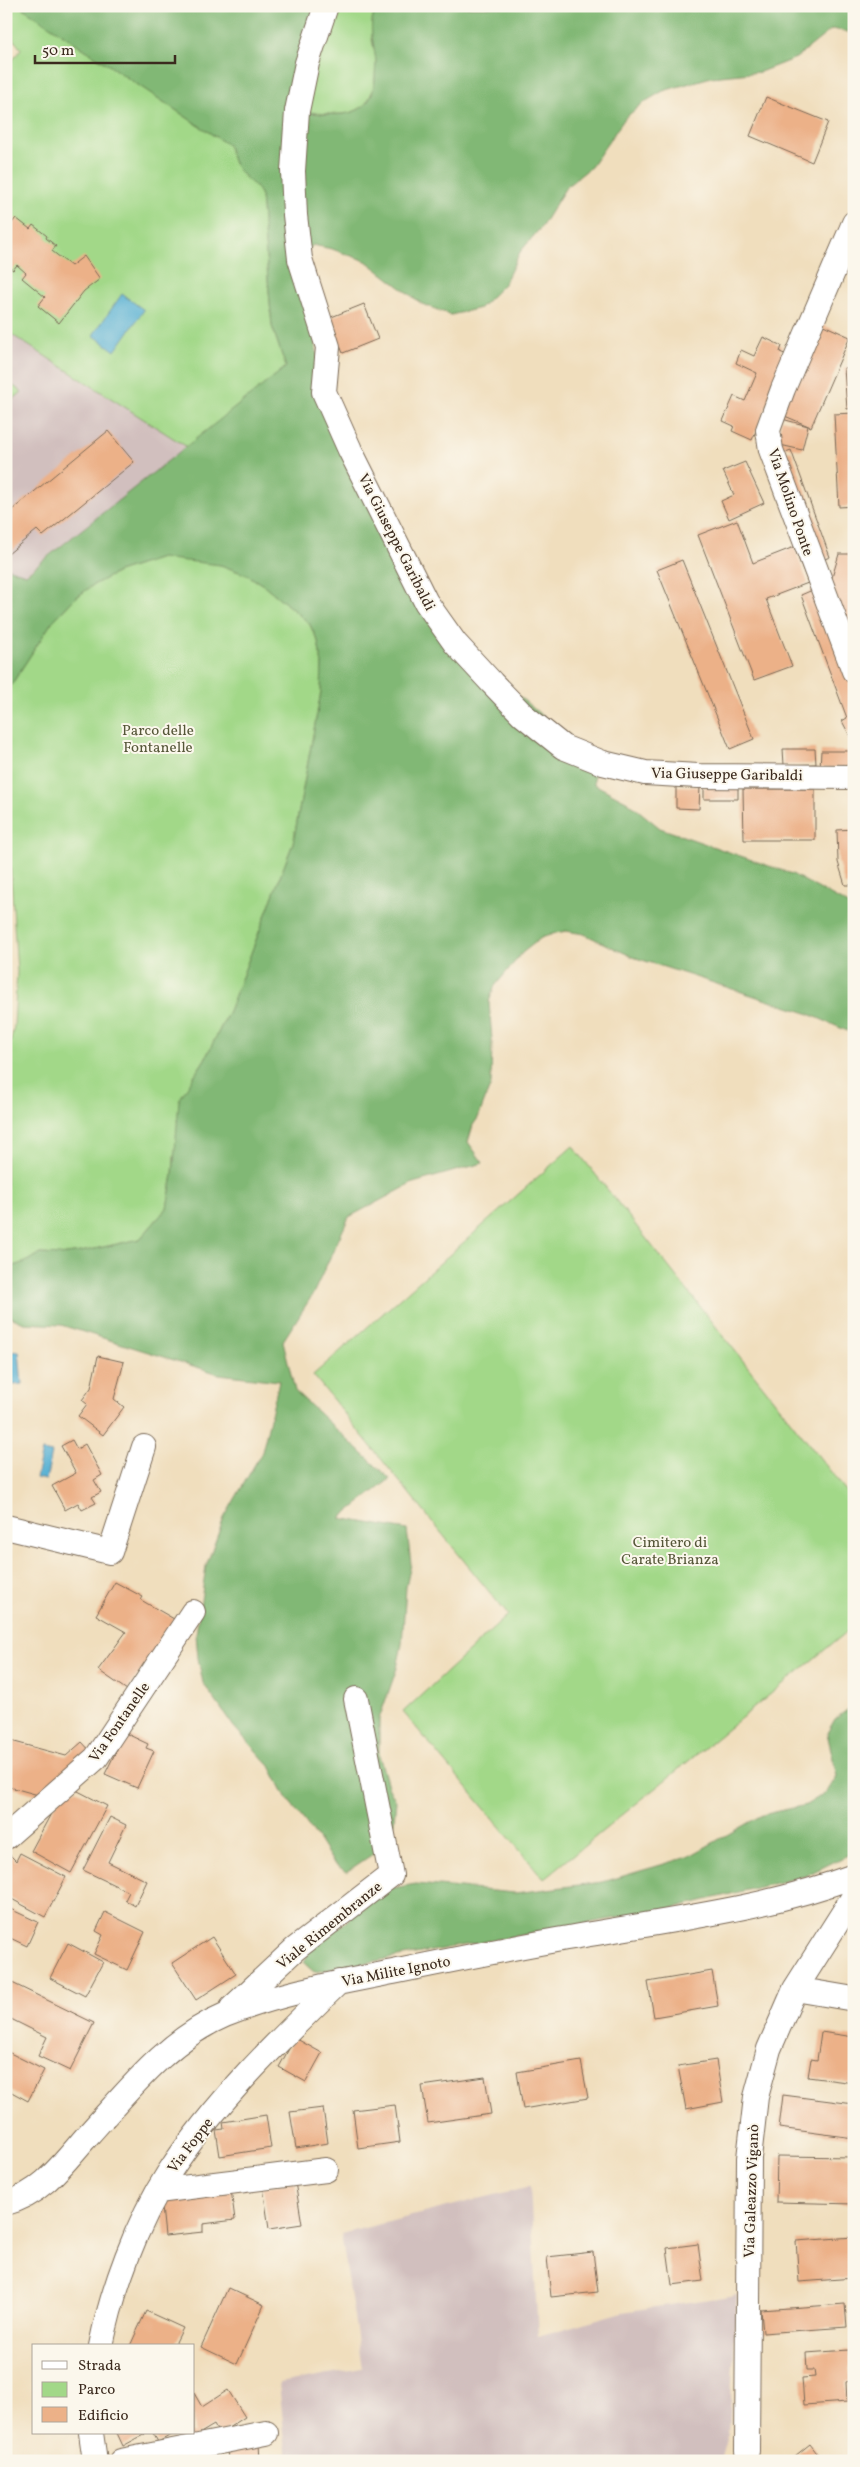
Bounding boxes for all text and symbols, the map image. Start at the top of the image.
scale bar [35,32,175,64]
text: 50 m [42,41,74,62]
street label: Via Molino Ponte [761,446,818,559]
street label: Via Giuseppe Garibaldi [352,470,439,615]
park label: Parco delle Fontanelle [122,721,194,759]
street label: Via Giuseppe Garibaldi [651,764,803,787]
park label: Cimitero di Carate Brianza [621,1533,719,1571]
street label: Via Fontanelle [85,1678,156,1767]
street label: Viale Rimembranze [273,1877,387,1975]
street label: Via Milite Ignoto [340,1952,452,1993]
street label: Via Foppe [163,2114,219,2178]
street label: Via Galeazzo Viganò [740,2124,765,2258]
legend [32,2344,195,2434]
text: Strada [78,2356,121,2377]
text: Parco [78,2380,115,2401]
text: Edificio [78,2406,129,2427]

